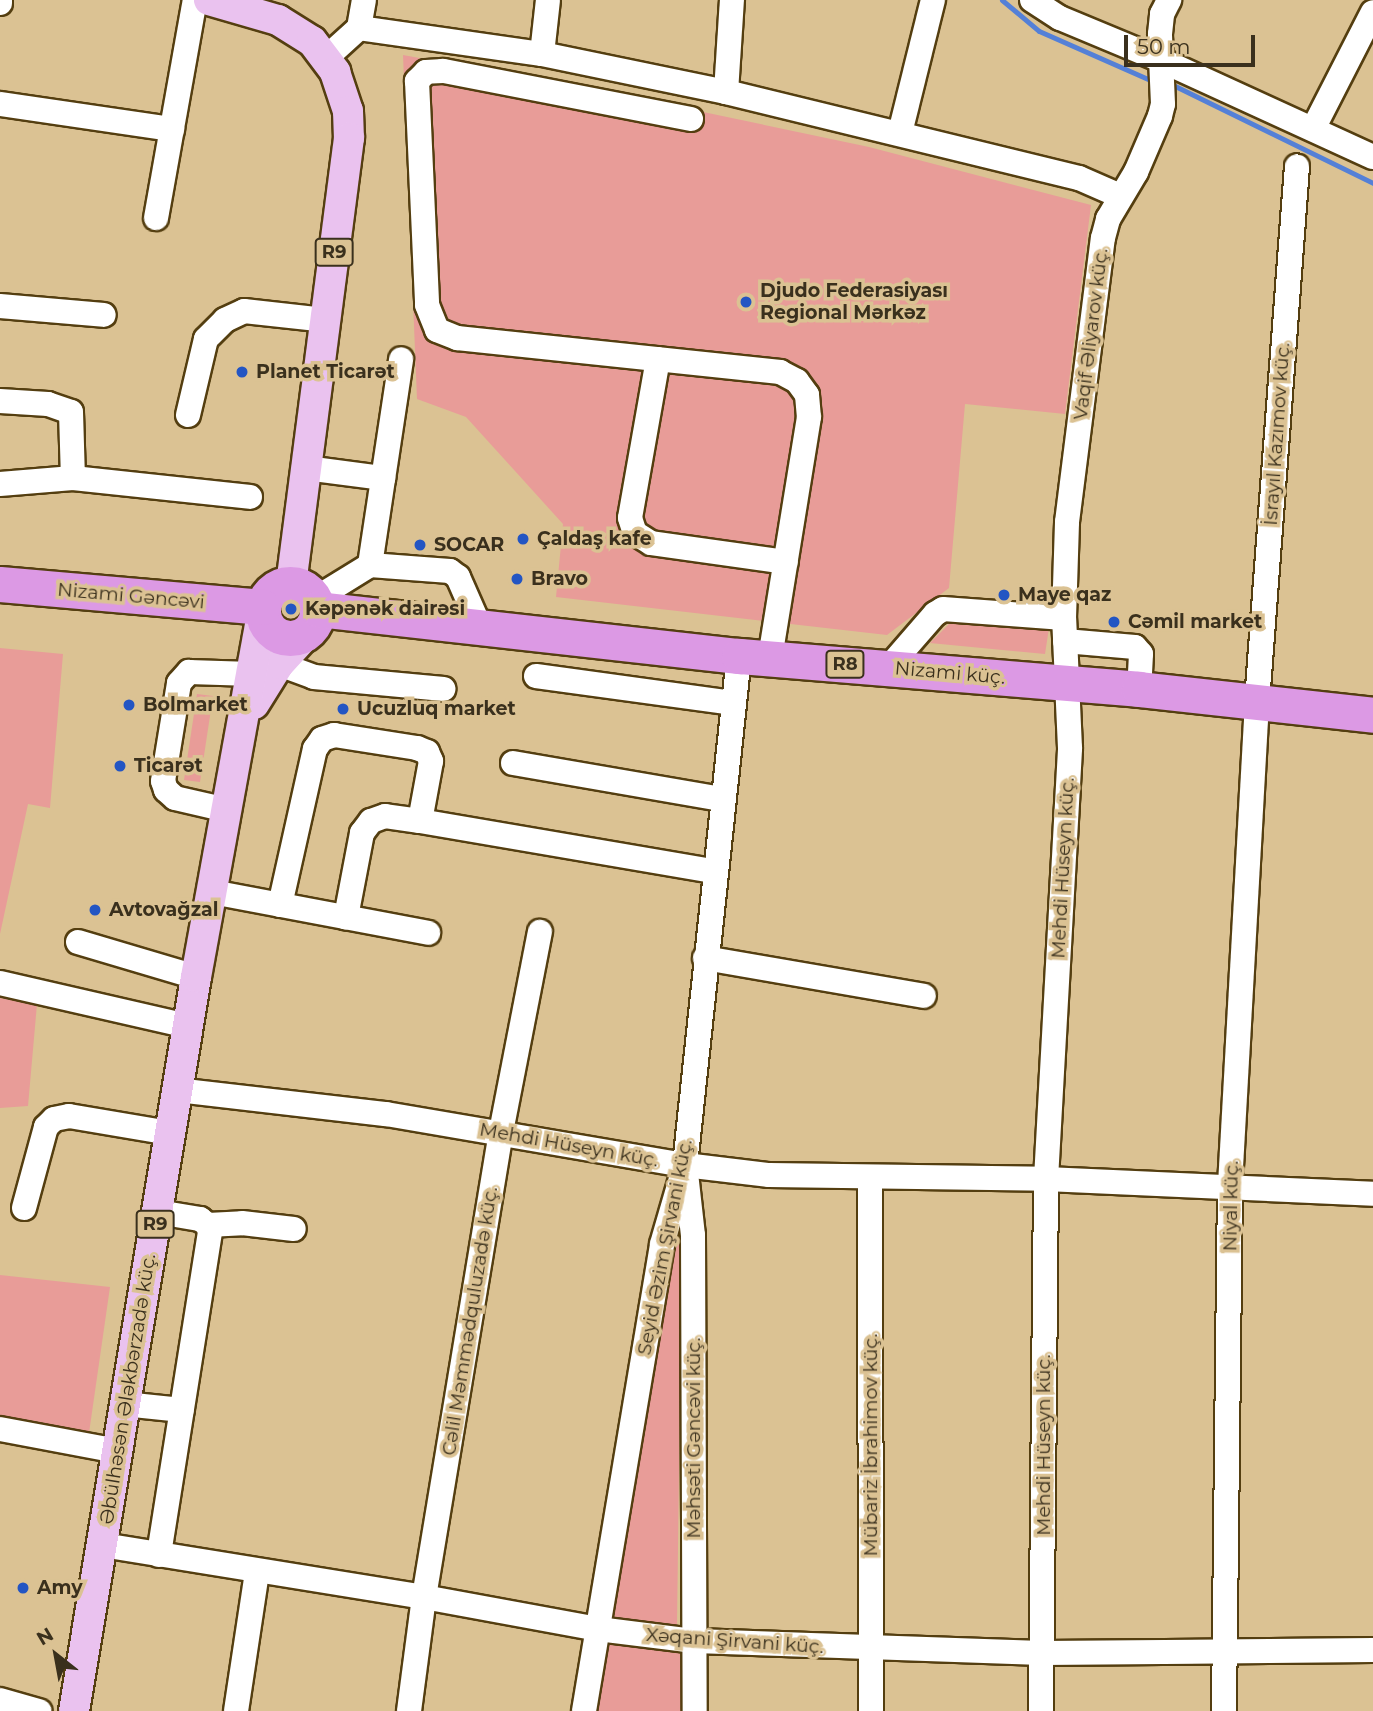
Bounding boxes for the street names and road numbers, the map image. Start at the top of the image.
road number: R9 [313,238,355,266]
street label: Vaqif Əliyarov küç. [1069,247,1113,421]
street label: İsrayıl Kazımov küç. [1259,342,1295,526]
street label: Nizami Gəncəvi [56,578,206,614]
road number: R8 [824,650,866,678]
street label: Nizami küç. [894,657,1006,689]
street label: Mehdi Hüseyn küç. [1047,777,1079,959]
street label: Mehdi Hüseyn küç. [478,1118,660,1172]
street label: Seyid Əzim Şirvani küç. [633,1137,697,1357]
street label: Niyal küç. [1219,1160,1243,1252]
street label: Cəlil Məmmədquluzadə küç. [437,1185,503,1457]
road number: R9 [134,1210,176,1238]
street label: Əbülhəsən Ələkbərzadə küç. [95,1252,161,1526]
street label: Mübariz İbrahimov küç. [860,1334,882,1556]
street label: Məhsəti Gəncəvi küç. [683,1337,705,1539]
street label: Mehdi Hüseyn küç. [1033,1354,1055,1536]
street label: Xəqani Şirvani küç. [645,1623,825,1659]

